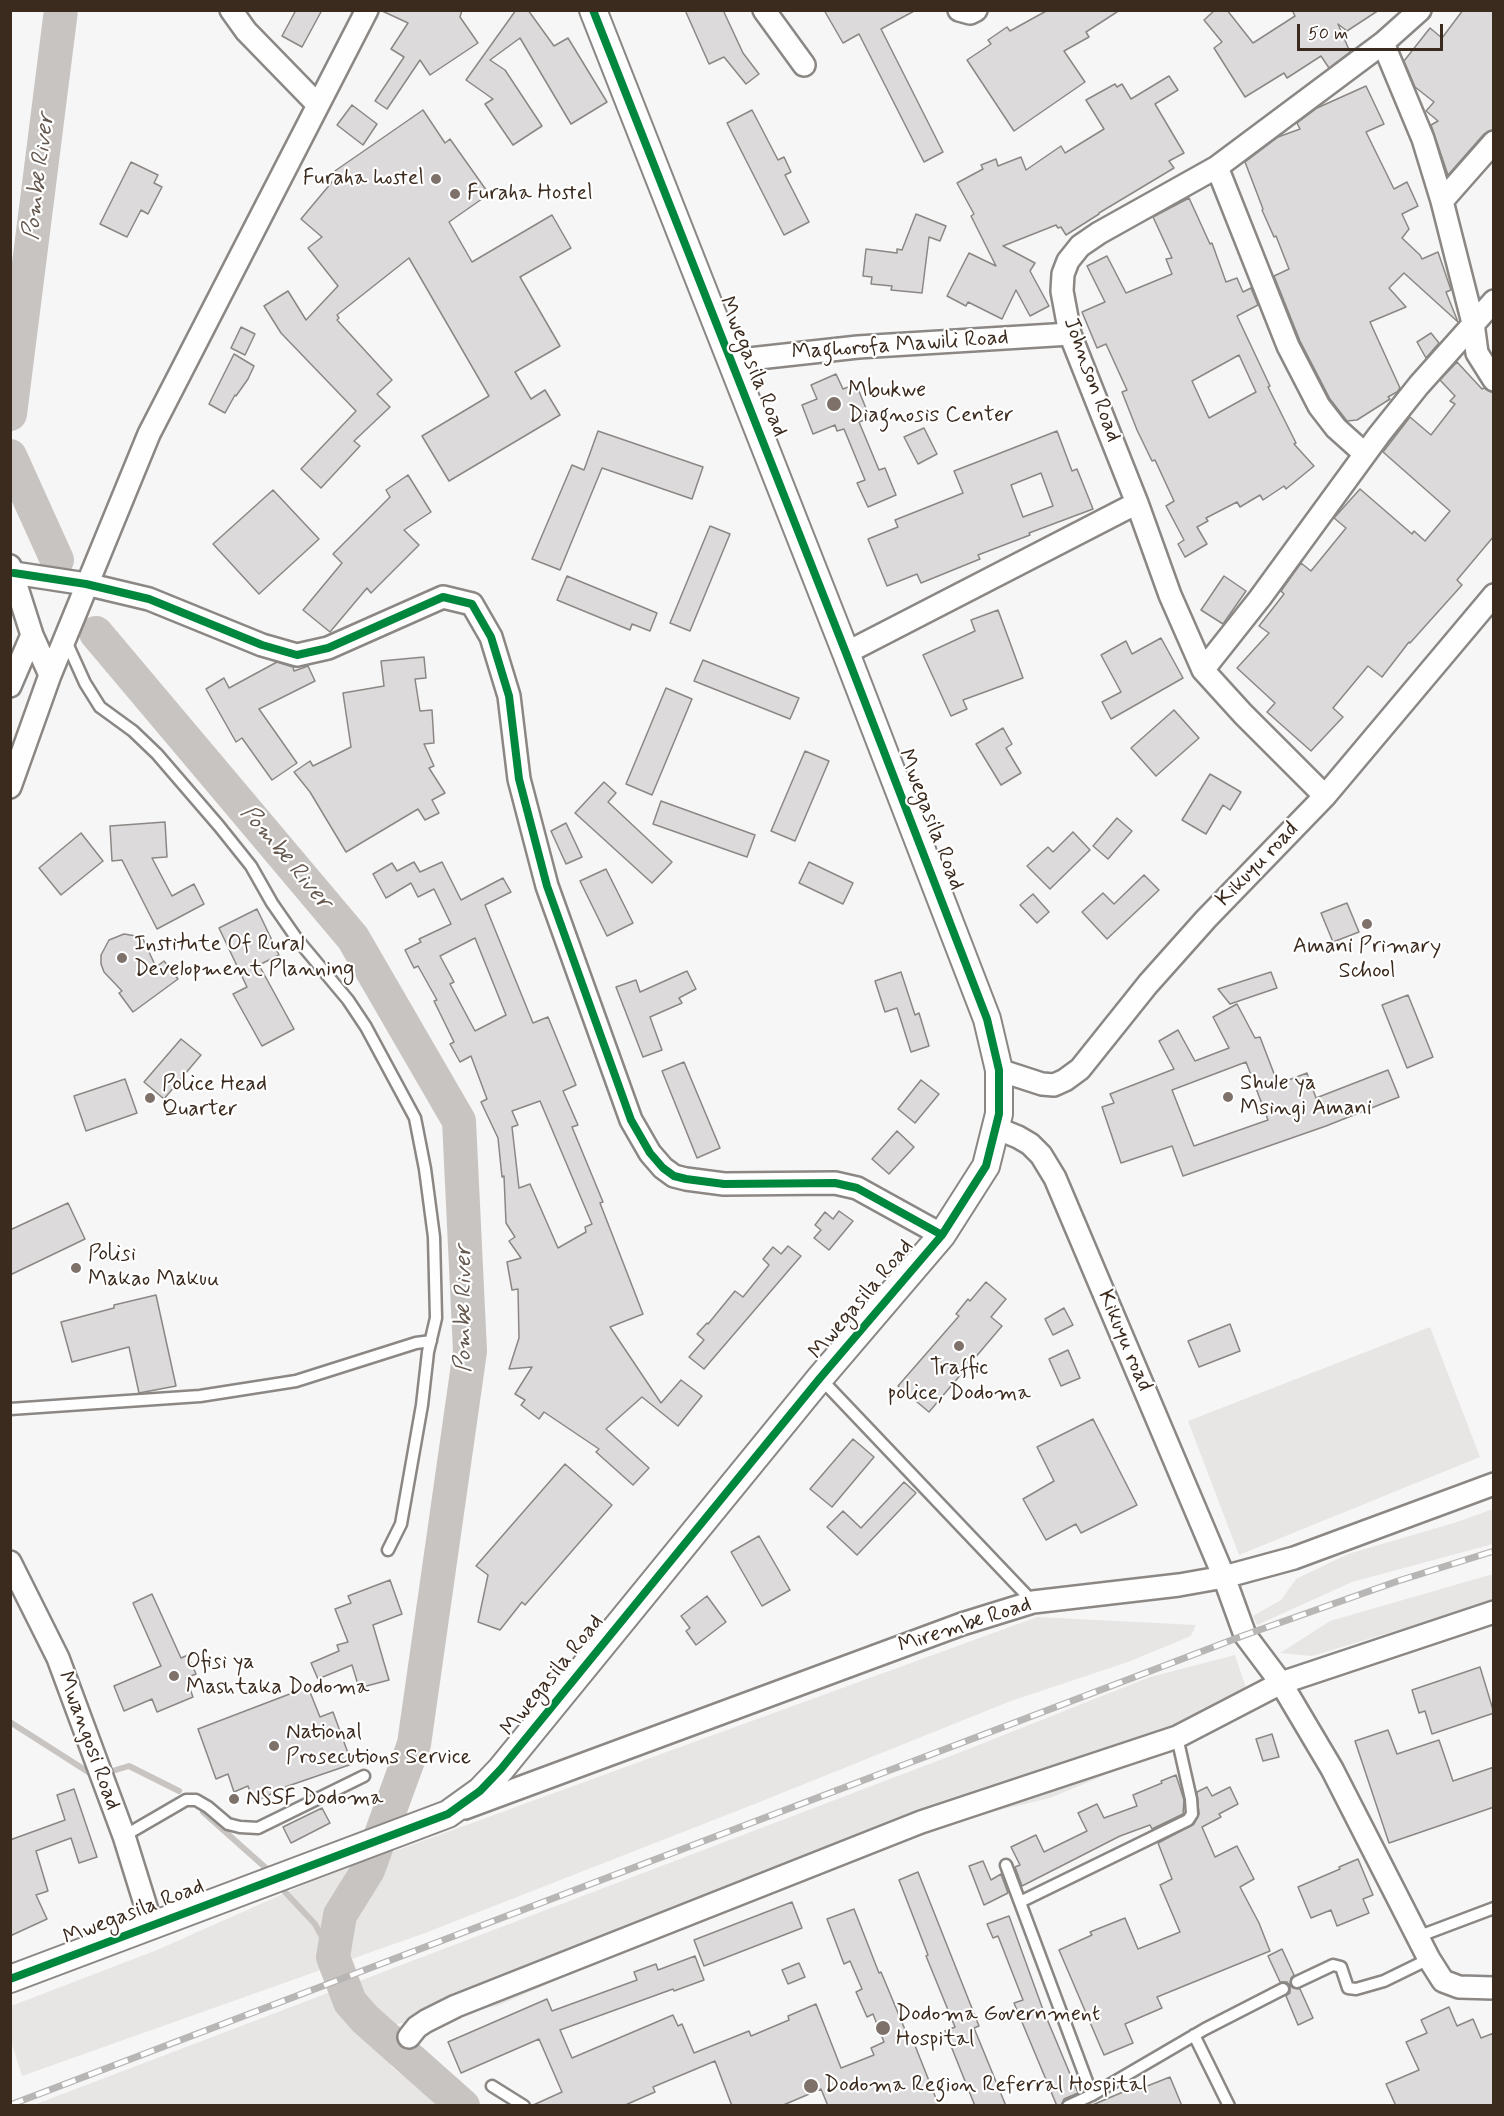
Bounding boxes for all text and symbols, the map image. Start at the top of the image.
scale bar [1300,12,1446,50]
text: 50 m [1308,22,1348,46]
water label: Pombe River [18,112,62,242]
place label: Furaha hostel [303,166,424,192]
marker: Furaha hostel [429,172,443,186]
place label: Furaha Hostel [467,181,593,207]
marker: Furaha Hostel [448,187,462,201]
street label: Mwegasila Road [712,293,792,441]
street label: Johnson Road [1056,314,1126,446]
street label: Maghorofa Mawili Road [791,325,1009,367]
place label: Mbukwe Diagnosis Center [848,378,1014,430]
marker: Mbukwe Diagnosis Center [825,395,843,413]
street label: Mwegasila Road [891,746,969,894]
water label: Pombe River [233,800,337,916]
street label: Kikuyu road [1211,817,1305,913]
marker: Amani Primary School [1360,917,1374,931]
place label: Institute Of Rural Development Planning [134,932,354,984]
place label: Amani Primary School [1293,934,1441,986]
marker: Institute Of Rural Development Planning [115,951,129,965]
place label: Shule ya Msingi Amani [1240,1071,1372,1122]
place label: Police Head Quarter [162,1072,267,1124]
marker: Shule ya Msingi Amani [1221,1090,1235,1104]
marker: Police Head Quarter [143,1091,157,1105]
street label: Mwegasila Road [804,1235,920,1365]
place label: Polisi Makao Makuu [88,1242,219,1294]
water label: Pombe River [451,1245,479,1373]
marker: Polisi Makao Makuu [69,1261,83,1275]
street label: Kikuyu road [1091,1286,1157,1396]
marker: Traffic police, Dodoma [952,1339,966,1353]
place label: Traffic police, Dodoma [887,1356,1031,1408]
street label: Mirembe Road [895,1592,1035,1660]
street label: Mwegasila Road [496,1610,610,1742]
place label: Ofisi ya Mashtaka Dodoma [186,1650,370,1702]
street label: Mwangosi Road [51,1668,125,1814]
marker: Ofisi ya Mashtaka Dodoma [167,1669,181,1683]
place label: National Prosecutions Service [286,1720,471,1772]
marker: National Prosecutions Service [267,1739,281,1753]
place label: NSSF Dodoma [246,1786,383,1812]
marker: NSSF Dodoma [227,1792,241,1806]
street label: Mwegasila Road [60,1874,208,1952]
place label: Dodoma Government Hospital [896,2002,1100,2054]
marker: Dodoma Government Hospital [874,2019,892,2037]
place label: Dodoma Region Referral Hospital [824,2073,1147,2099]
marker: Dodoma Region Referral Hospital [802,2077,820,2095]

